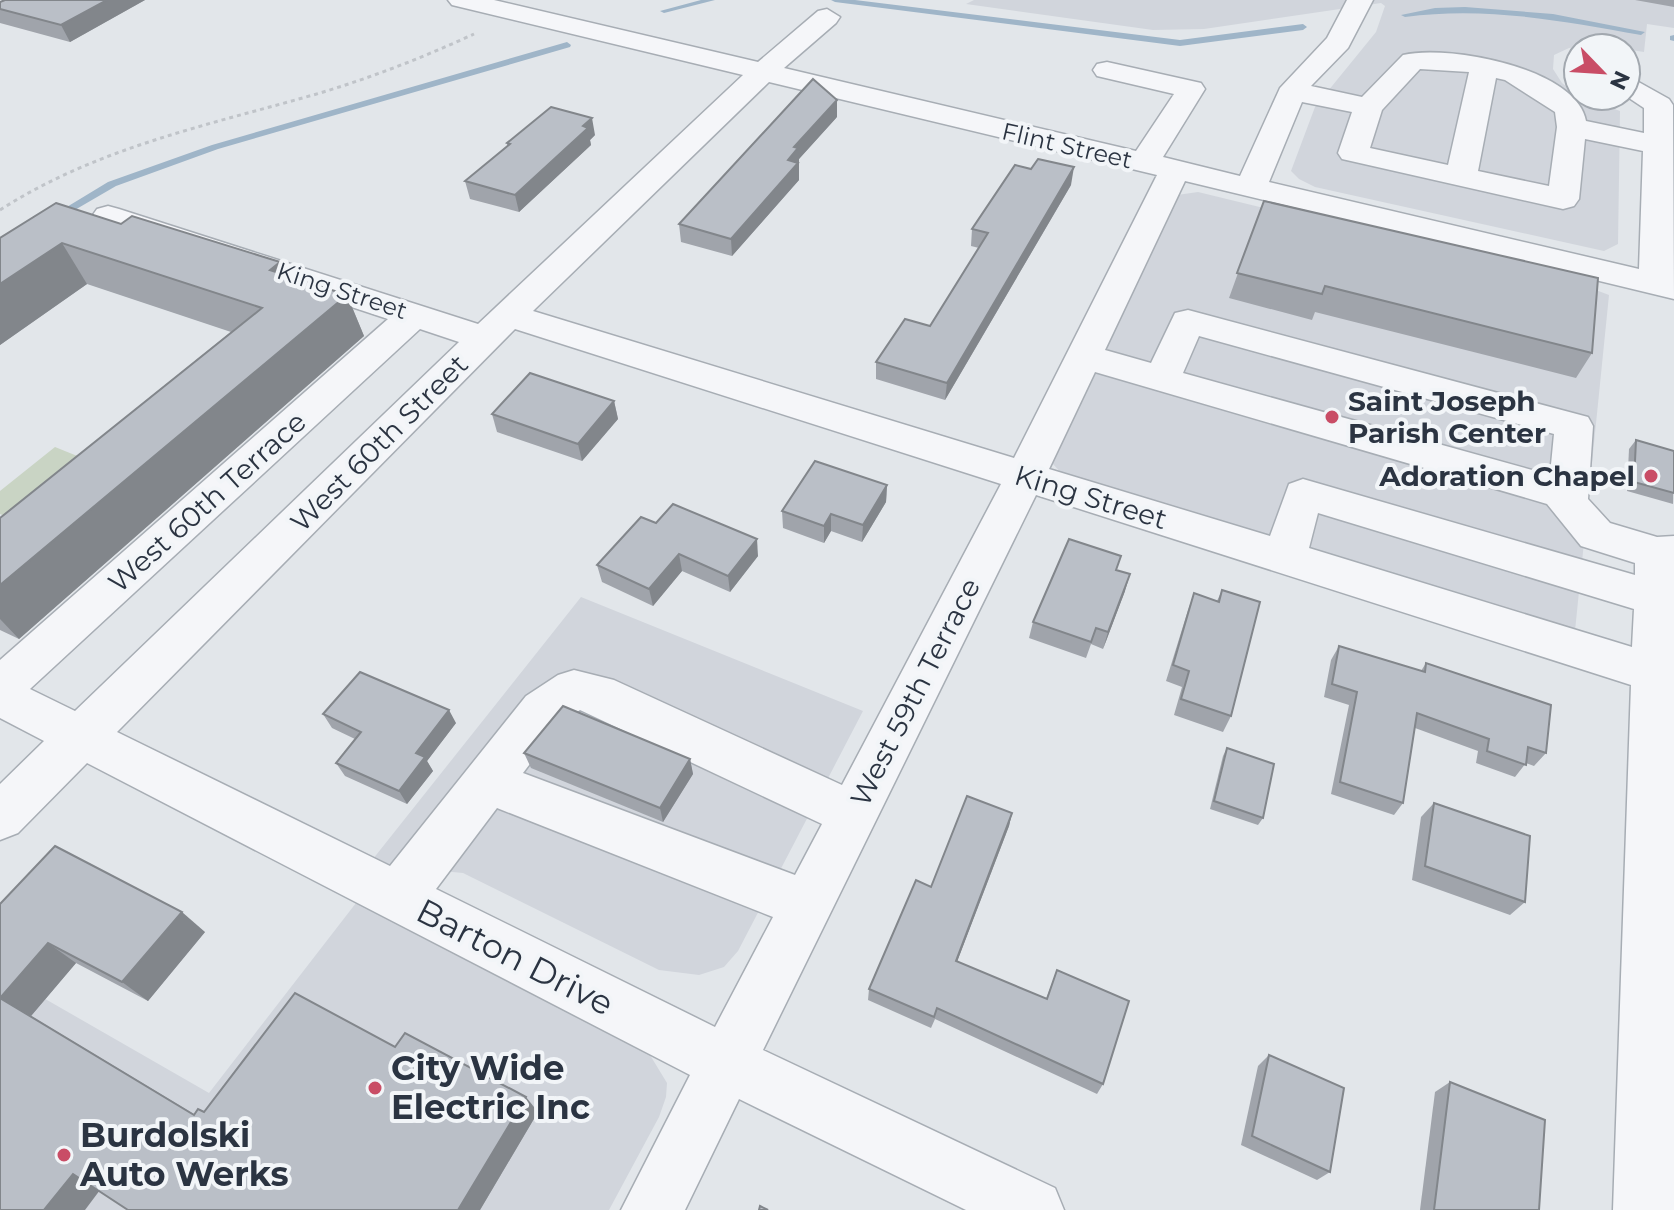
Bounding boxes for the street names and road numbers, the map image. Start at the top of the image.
street label: Flint Street [999,116,1135,175]
street label: King Street [273,256,411,325]
street label: West 60th Street [283,347,475,539]
street label: West 60th Terrace [101,404,313,600]
street label: King Street [1011,458,1171,536]
street label: West 59th Terrace [843,572,987,812]
street label: Barton Drive [410,889,620,1025]

